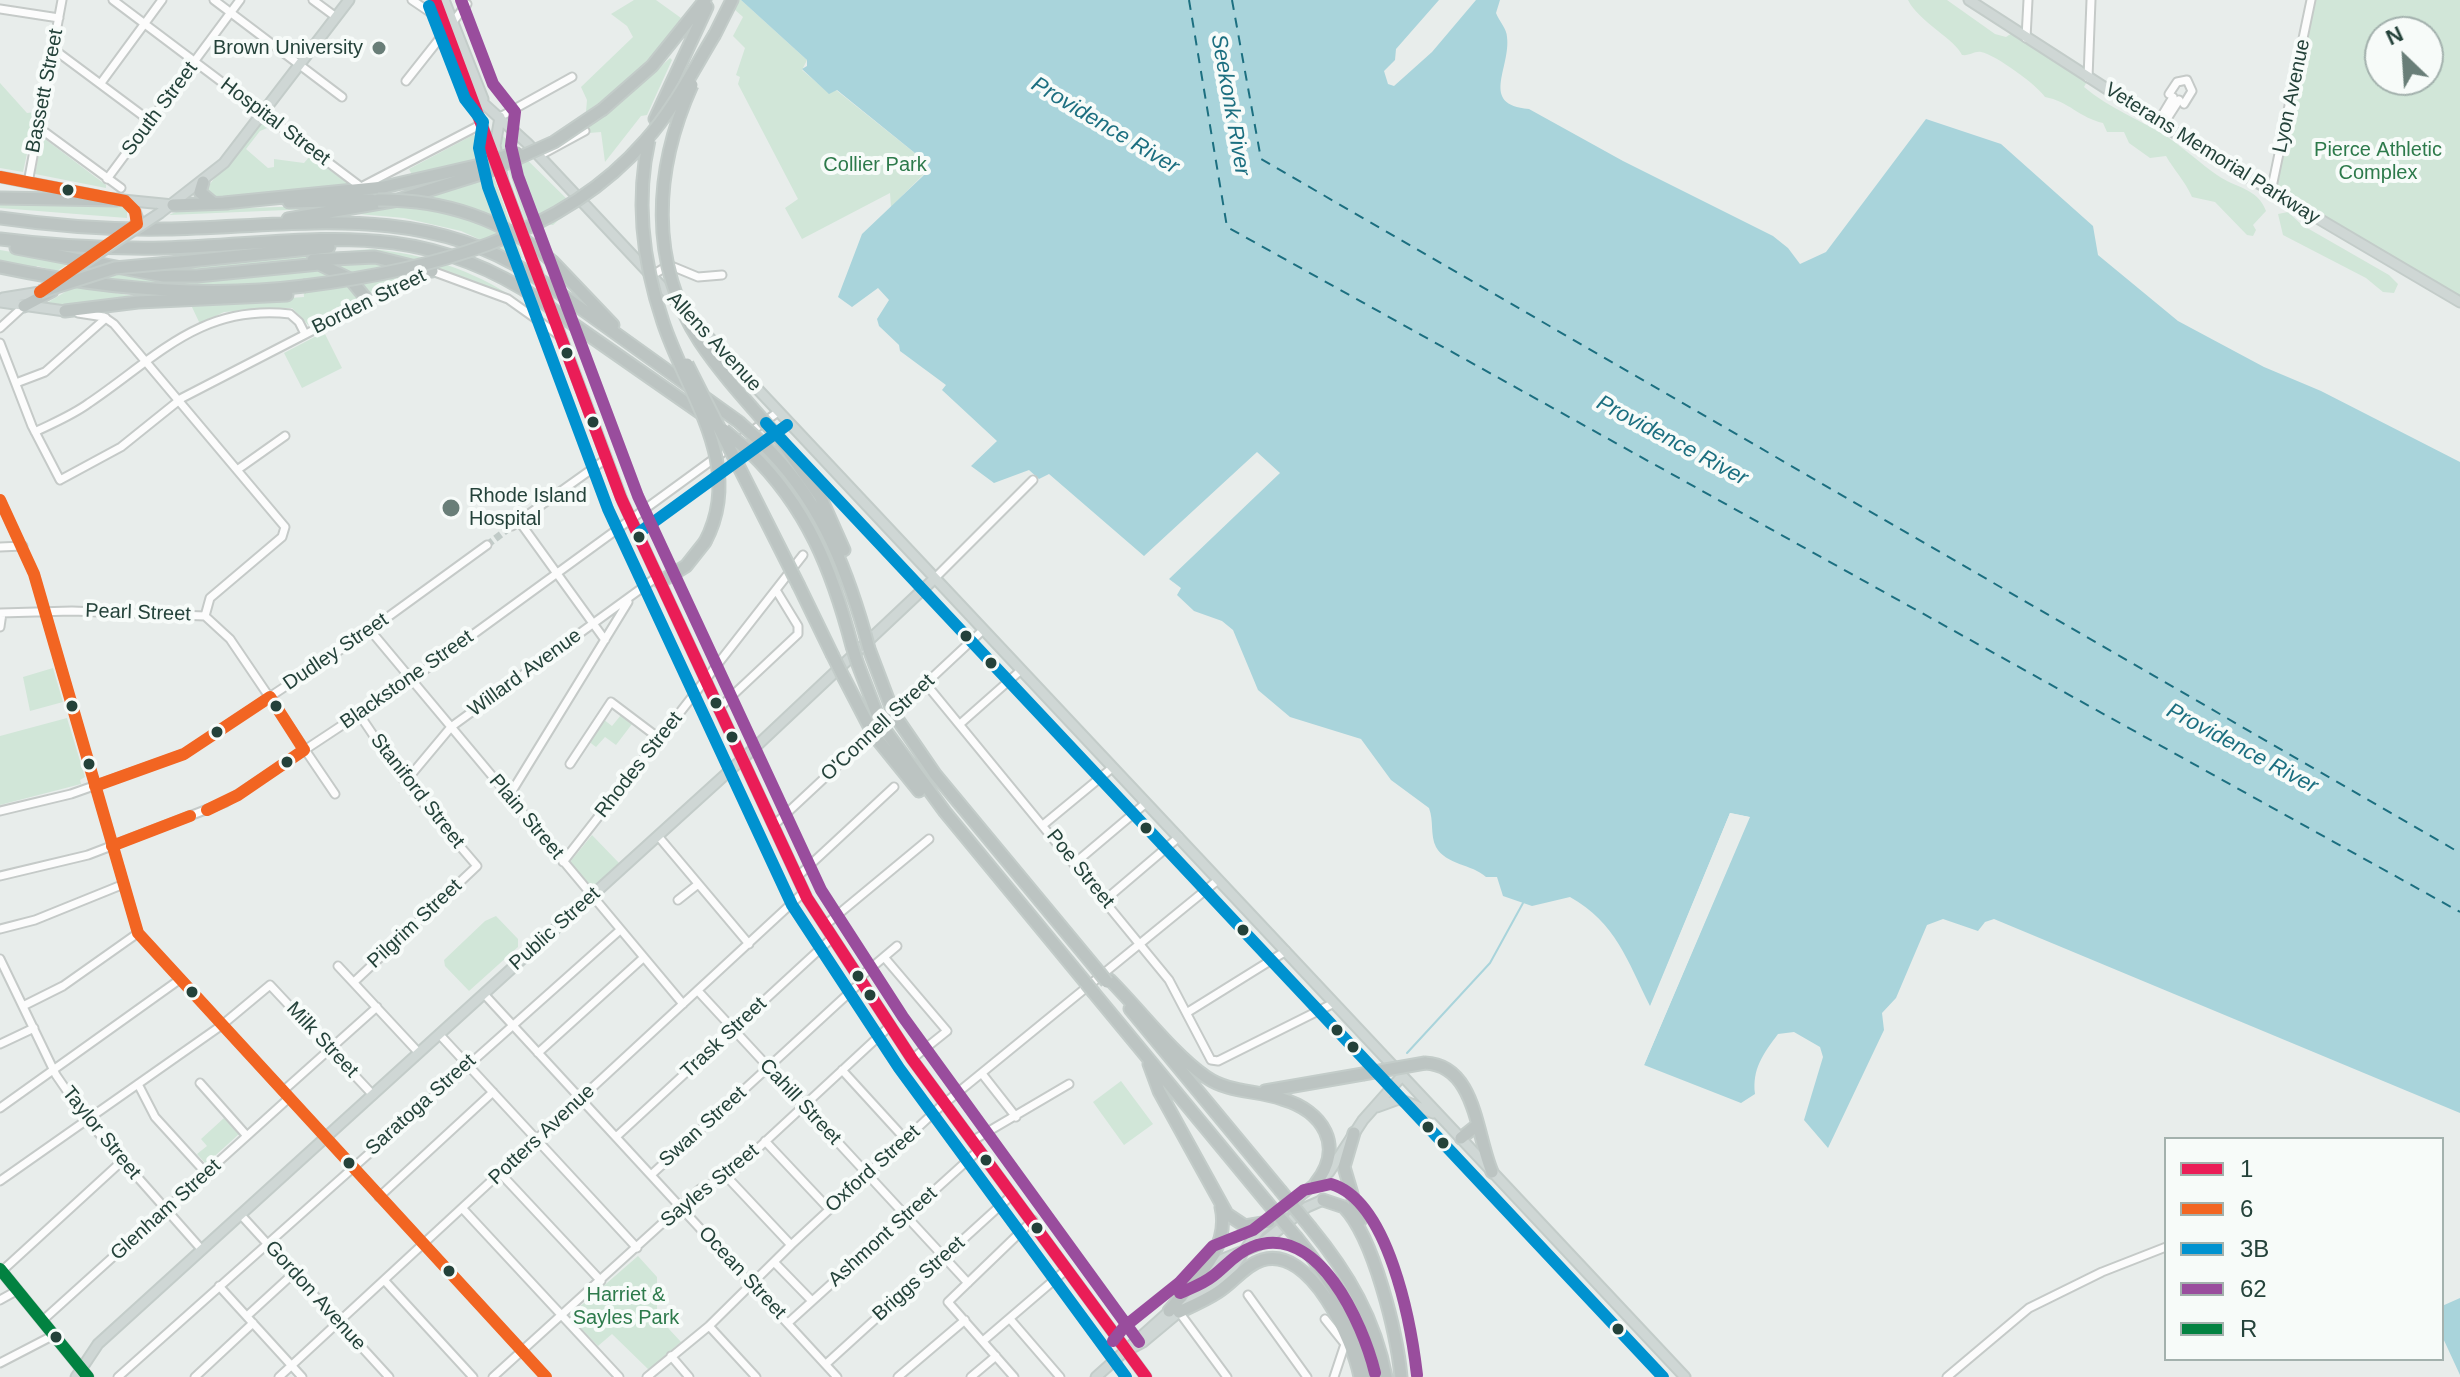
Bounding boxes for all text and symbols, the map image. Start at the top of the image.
north arrow [2364,16,2444,96]
text: N [2382,21,2407,50]
street label: Bassett Street [21,27,69,155]
water label: Seekonk River [1205,32,1255,178]
place label: Brown University [213,36,363,60]
street label: Lyon Avenue [2268,37,2316,155]
marker: Brown University [370,39,388,57]
street label: South Street [117,57,203,161]
water label: Providence River [1026,72,1184,180]
street label: Hospital Street [215,73,335,171]
street label: Veterans Memorial Parkway [2100,78,2324,230]
park label: Pierce Athletic Complex [2314,138,2442,185]
park label: Collier Park [823,153,927,177]
unlabelled marker [60,182,76,198]
street label: Borden Street [308,264,430,340]
street label: Allens Avenue [662,287,766,397]
unlabelled marker [559,345,575,361]
water label: Providence River [1592,390,1752,492]
unlabelled marker [585,414,601,430]
place label: Rhode Island Hospital [469,484,587,531]
marker: Rhode Island Hospital [440,497,462,519]
unlabelled marker [631,529,647,545]
street label: Pearl Street [85,599,191,627]
street label: Dudley Street [279,608,393,696]
street label: Willard Avenue [464,624,586,722]
street label: Blackstone Street [336,625,478,735]
unlabelled marker [958,628,974,644]
unlabelled marker [983,655,999,671]
street label: O'Connell Street [816,669,940,787]
unlabelled marker [708,695,724,711]
unlabelled marker [64,698,80,714]
unlabelled marker [268,698,284,714]
water label: Providence River [2162,698,2322,800]
street label: Rhodes Street [590,707,688,823]
unlabelled marker [209,724,225,740]
street label: Staniford Street [365,729,469,853]
unlabelled marker [724,729,740,745]
unlabelled marker [279,754,295,770]
unlabelled marker [81,756,97,772]
street label: Plain Street [484,770,568,864]
unlabelled marker [1138,820,1154,836]
street label: Poe Street [1041,825,1119,913]
street label: Pilgrim Street [363,874,467,974]
street label: Public Street [505,882,605,976]
unlabelled marker [1235,922,1251,938]
unlabelled marker [850,968,866,984]
unlabelled marker [184,984,200,1000]
unlabelled marker [862,987,878,1003]
street label: Trask Street [676,992,772,1084]
street label: Milk Street [281,997,363,1083]
unlabelled marker [1329,1022,1345,1038]
unlabelled marker [1345,1039,1361,1055]
street label: Saratoga Street [361,1049,481,1161]
street label: Cahill Street [754,1054,846,1150]
street label: Potters Avenue [484,1080,600,1190]
street label: Taylor Street [56,1082,146,1184]
street label: Swan Street [654,1082,752,1172]
unlabelled marker [1420,1119,1436,1135]
street label: Oxford Street [821,1120,925,1218]
unlabelled marker [1435,1135,1451,1151]
legend [2164,1137,2444,1361]
street label: Sayles Street [656,1139,764,1233]
unlabelled marker [978,1152,994,1168]
street label: Glenham Street [106,1154,226,1266]
unlabelled marker [341,1155,357,1171]
text: 1 [2240,1155,2253,1182]
street label: Ashmont Street [824,1182,942,1292]
text: 6 [2240,1195,2253,1222]
unlabelled marker [1029,1220,1045,1236]
street label: Ocean Street [693,1222,791,1324]
street label: Briggs Street [868,1231,970,1327]
text: 3B [2240,1235,2269,1262]
street label: Gordon Avenue [259,1236,371,1356]
unlabelled marker [441,1263,457,1279]
text: 62 [2240,1275,2267,1302]
park label: Harriet & Sayles Park [573,1283,679,1330]
text: R [2240,1315,2257,1342]
unlabelled marker [1610,1321,1626,1337]
unlabelled marker [48,1329,64,1345]

